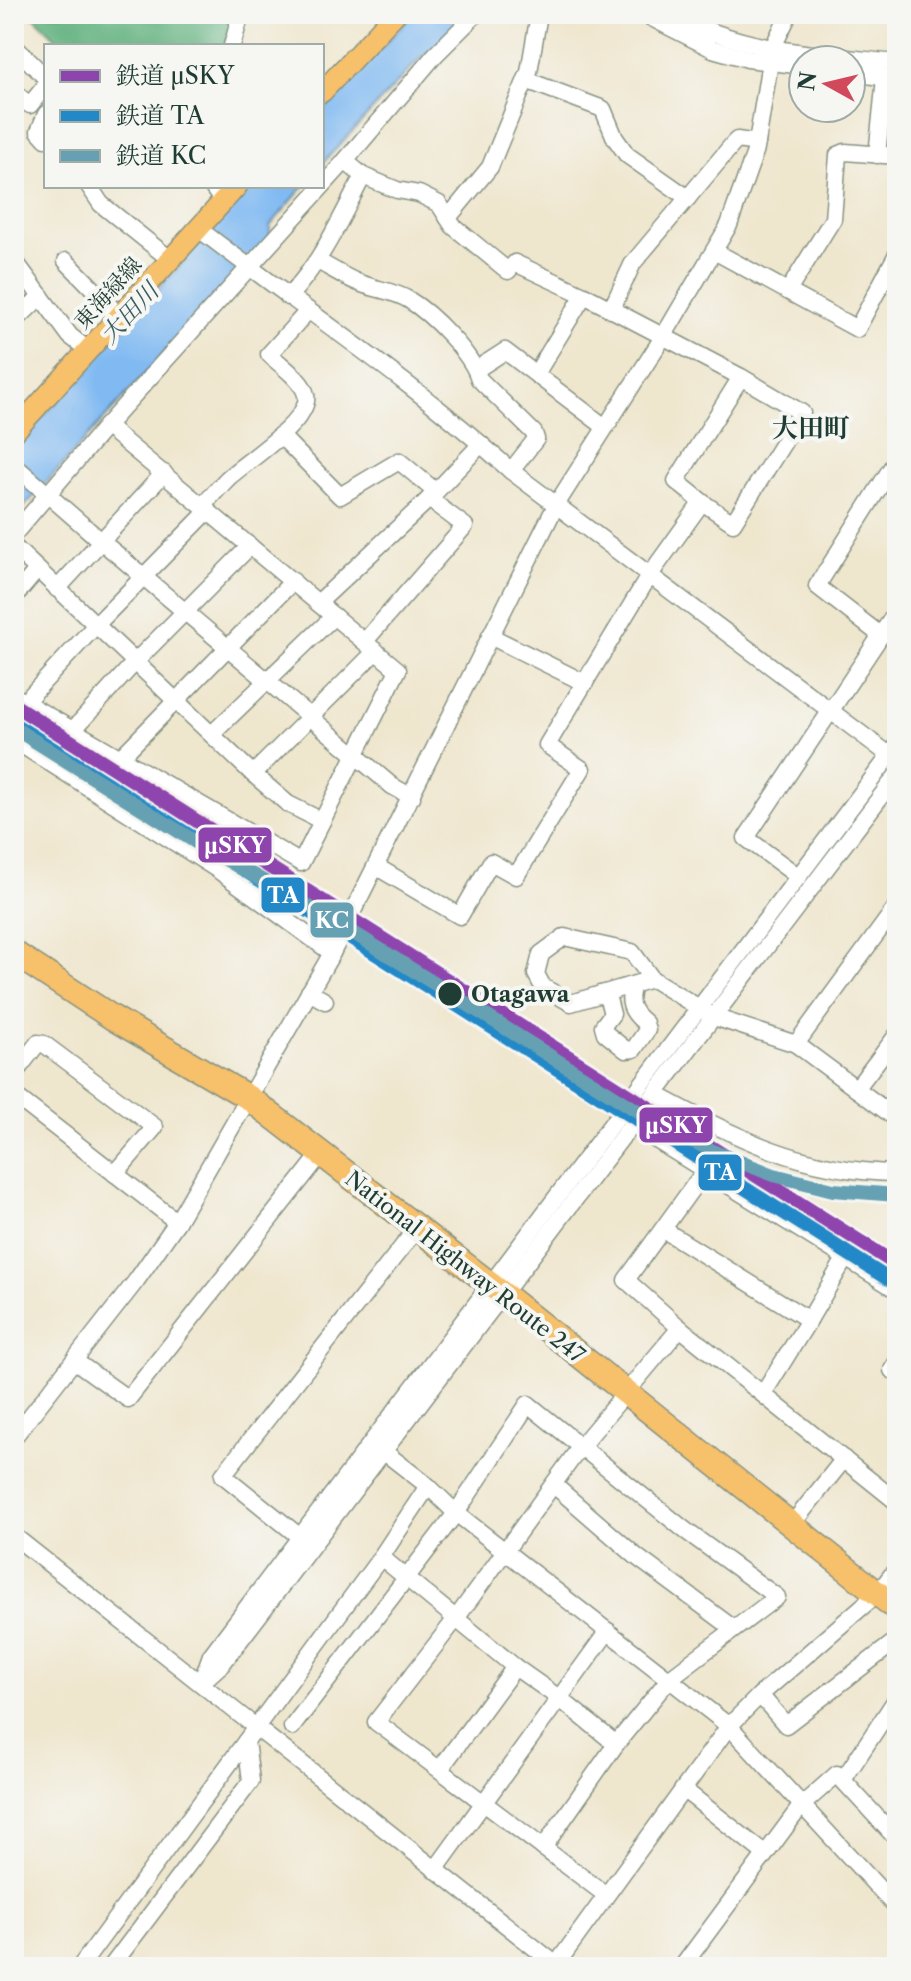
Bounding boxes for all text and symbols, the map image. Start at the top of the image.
legend [44,44,324,188]
north arrow [787,44,867,124]
text: 鉄道 μSKY [116,61,236,90]
text: N [793,70,822,93]
text: 鉄道 TA [116,101,206,130]
text: 鉄道 KC [116,141,206,170]
street label: 東海緑線 [69,251,147,335]
water label: 大田川 [94,275,166,349]
district label: 大田町 [772,412,850,444]
line badge: μSKY [197,826,273,864]
text: μSKY [204,832,267,859]
line badge: TA [260,876,306,914]
text: TA [267,882,300,909]
line badge: KC [309,901,355,939]
text: KC [315,907,349,934]
marker: Otagawa [436,980,464,1008]
place label: Otagawa [471,981,570,1008]
line badge: μSKY [638,1106,714,1144]
text: μSKY [645,1112,708,1139]
line badge: TA [697,1153,743,1192]
text: TA [704,1159,737,1186]
street label: National Highway Route 247 [340,1165,590,1369]

